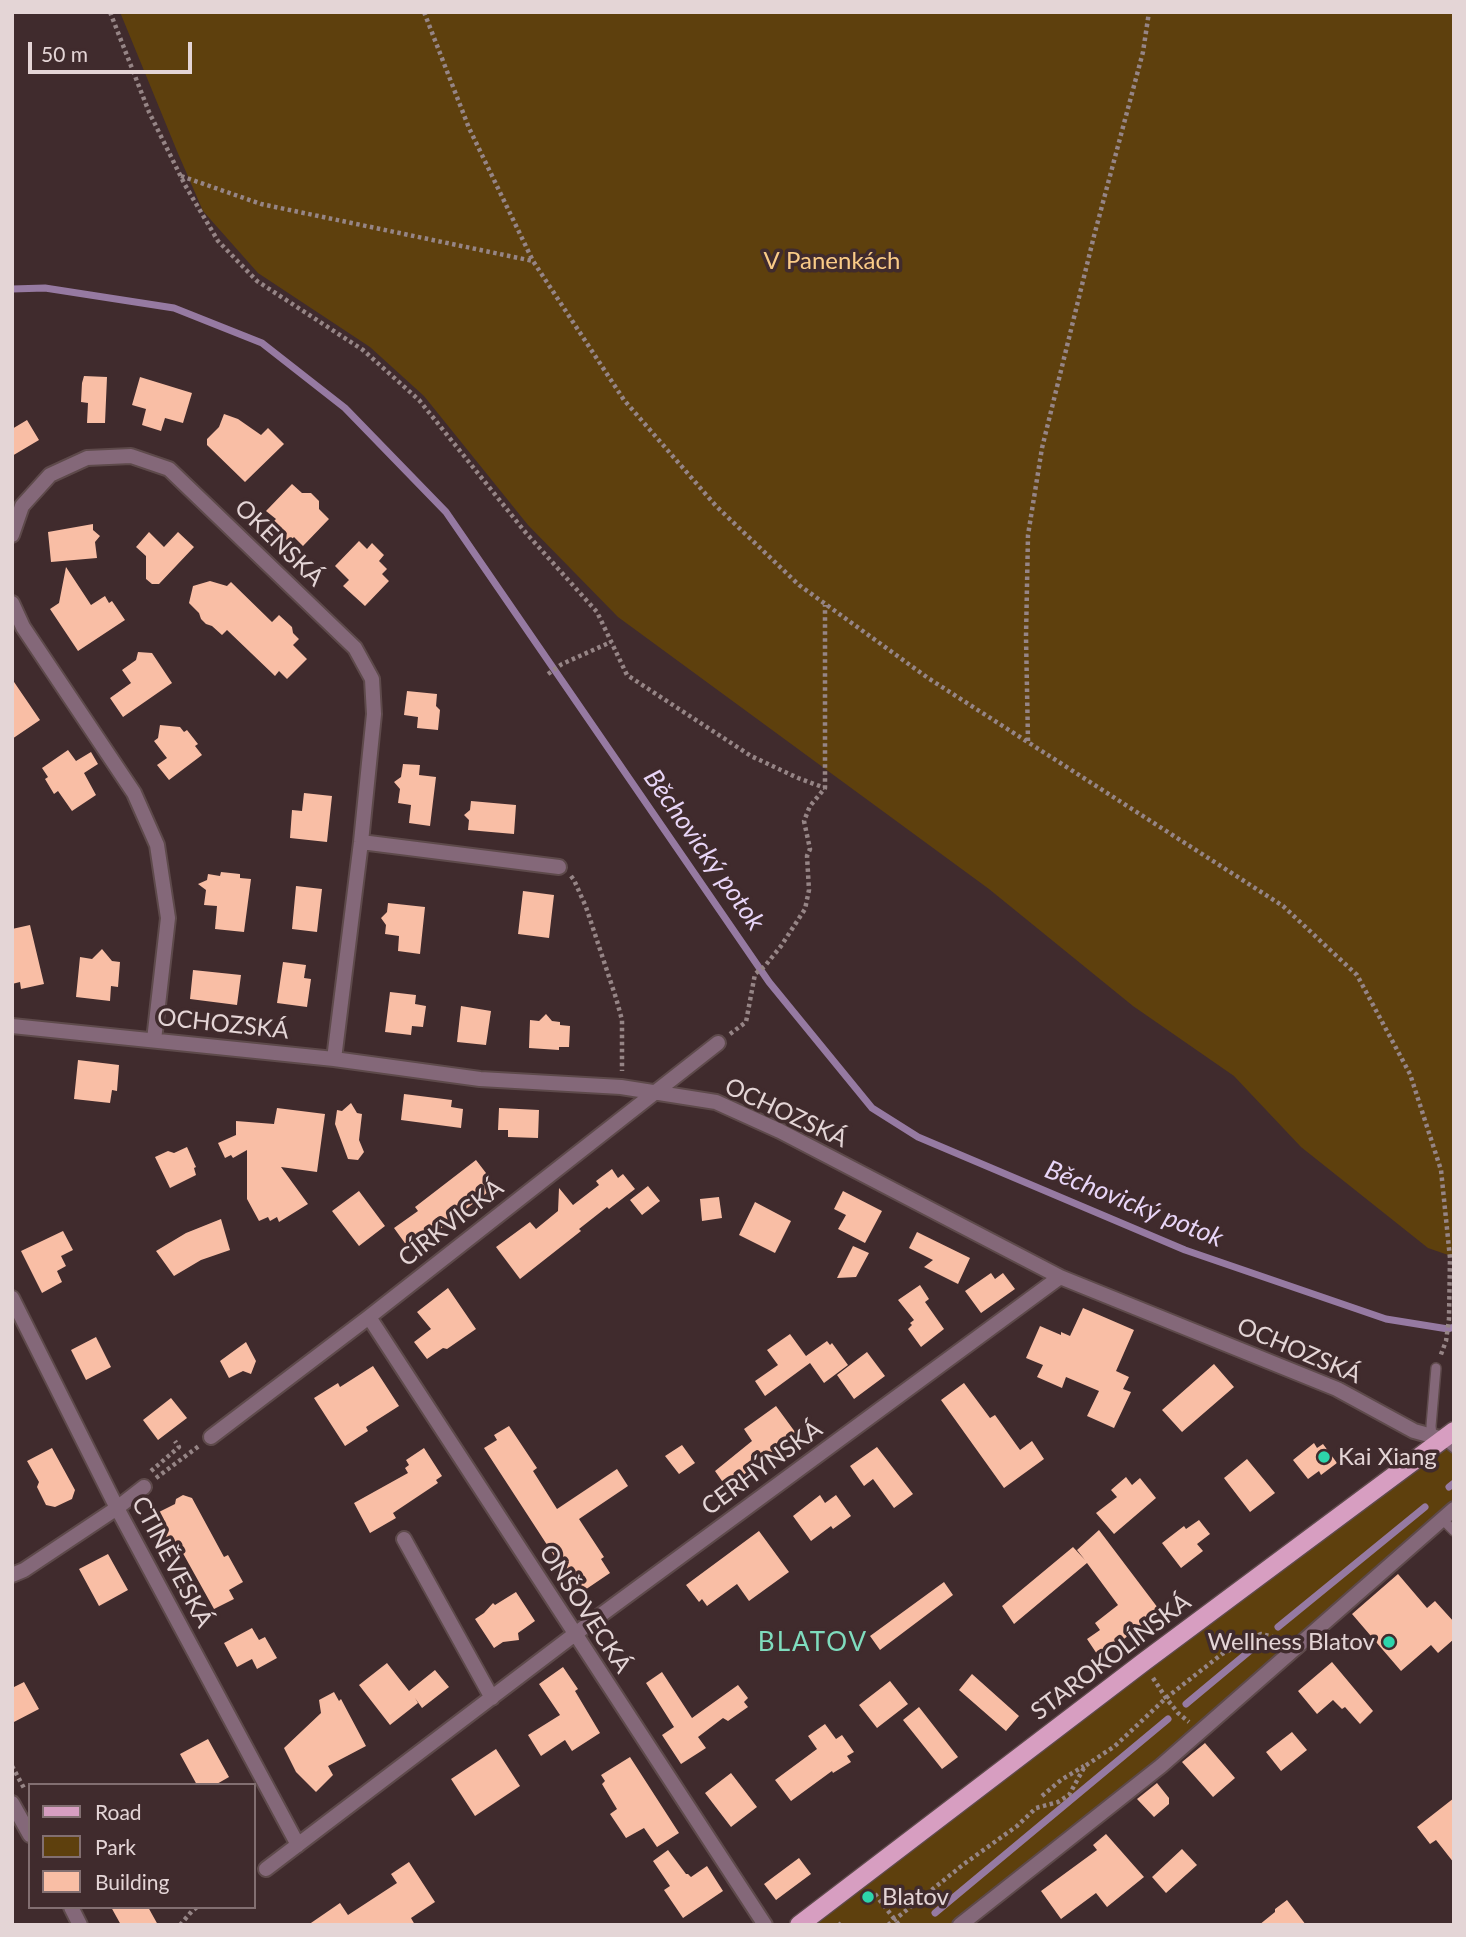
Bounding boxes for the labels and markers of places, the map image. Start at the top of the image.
place label: Kai Xiang [1338,1443,1437,1471]
marker: Kai Xiang [1316,1449,1332,1465]
place label: Wellness Blatov [1208,1628,1375,1656]
marker: Wellness Blatov [1381,1634,1397,1650]
place label: Blatov [882,1883,949,1911]
marker: Blatov [860,1889,876,1905]

